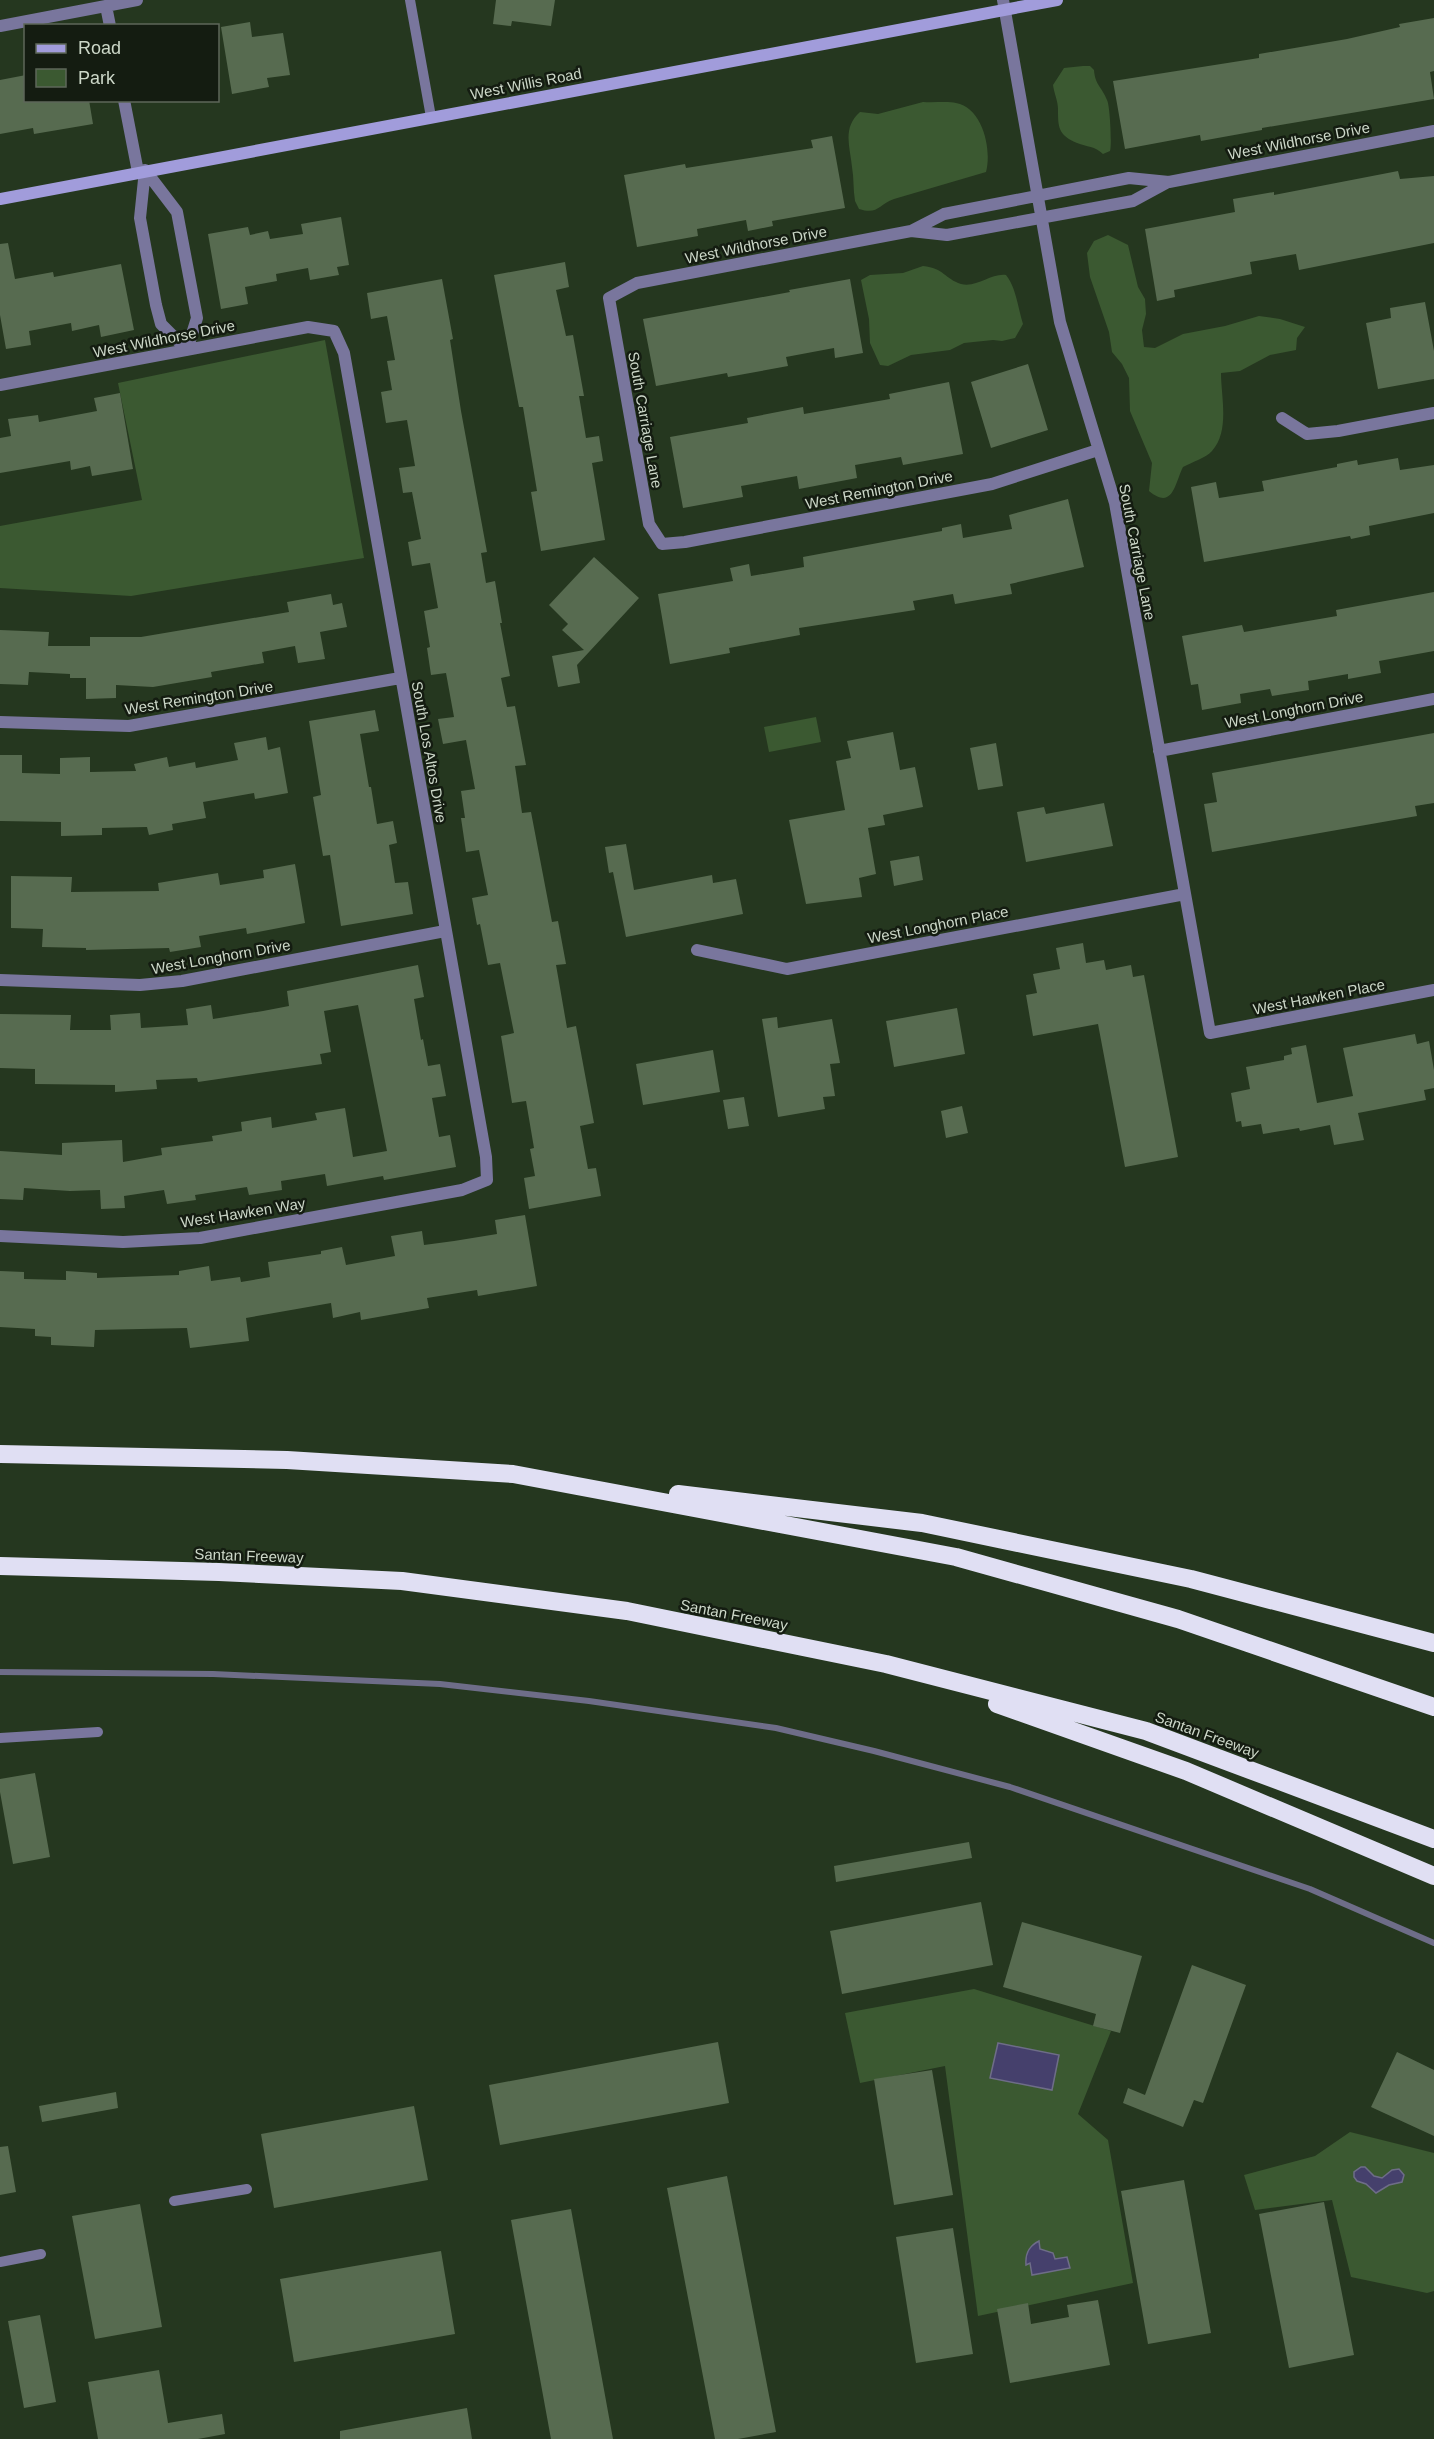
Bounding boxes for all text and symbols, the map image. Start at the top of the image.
legend [24,24,219,102]
text: Road [78,38,121,58]
street label: West Willis Road [469,64,583,103]
text: Park [78,68,116,88]
street label: West Wildhorse Drive [1227,118,1371,163]
street label: West Wildhorse Drive [684,222,828,267]
street label: West Wildhorse Drive [92,316,236,361]
street label: South Carriage Lane [625,350,666,490]
street label: West Remington Drive [804,467,954,512]
street label: South Carriage Lane [1116,482,1159,621]
street label: West Remington Drive [124,677,274,718]
street label: South Los Altos Drive [409,680,450,824]
street label: West Longhorn Drive [1223,688,1365,731]
street label: West Longhorn Place [866,903,1010,947]
street label: West Longhorn Drive [150,936,292,977]
street label: West Hawken Place [1252,975,1386,1018]
street label: West Hawken Way [179,1194,307,1231]
street label: Santan Freeway [194,1545,304,1566]
street label: Santan Freeway [679,1596,790,1633]
street label: Santan Freeway [1153,1708,1262,1761]

